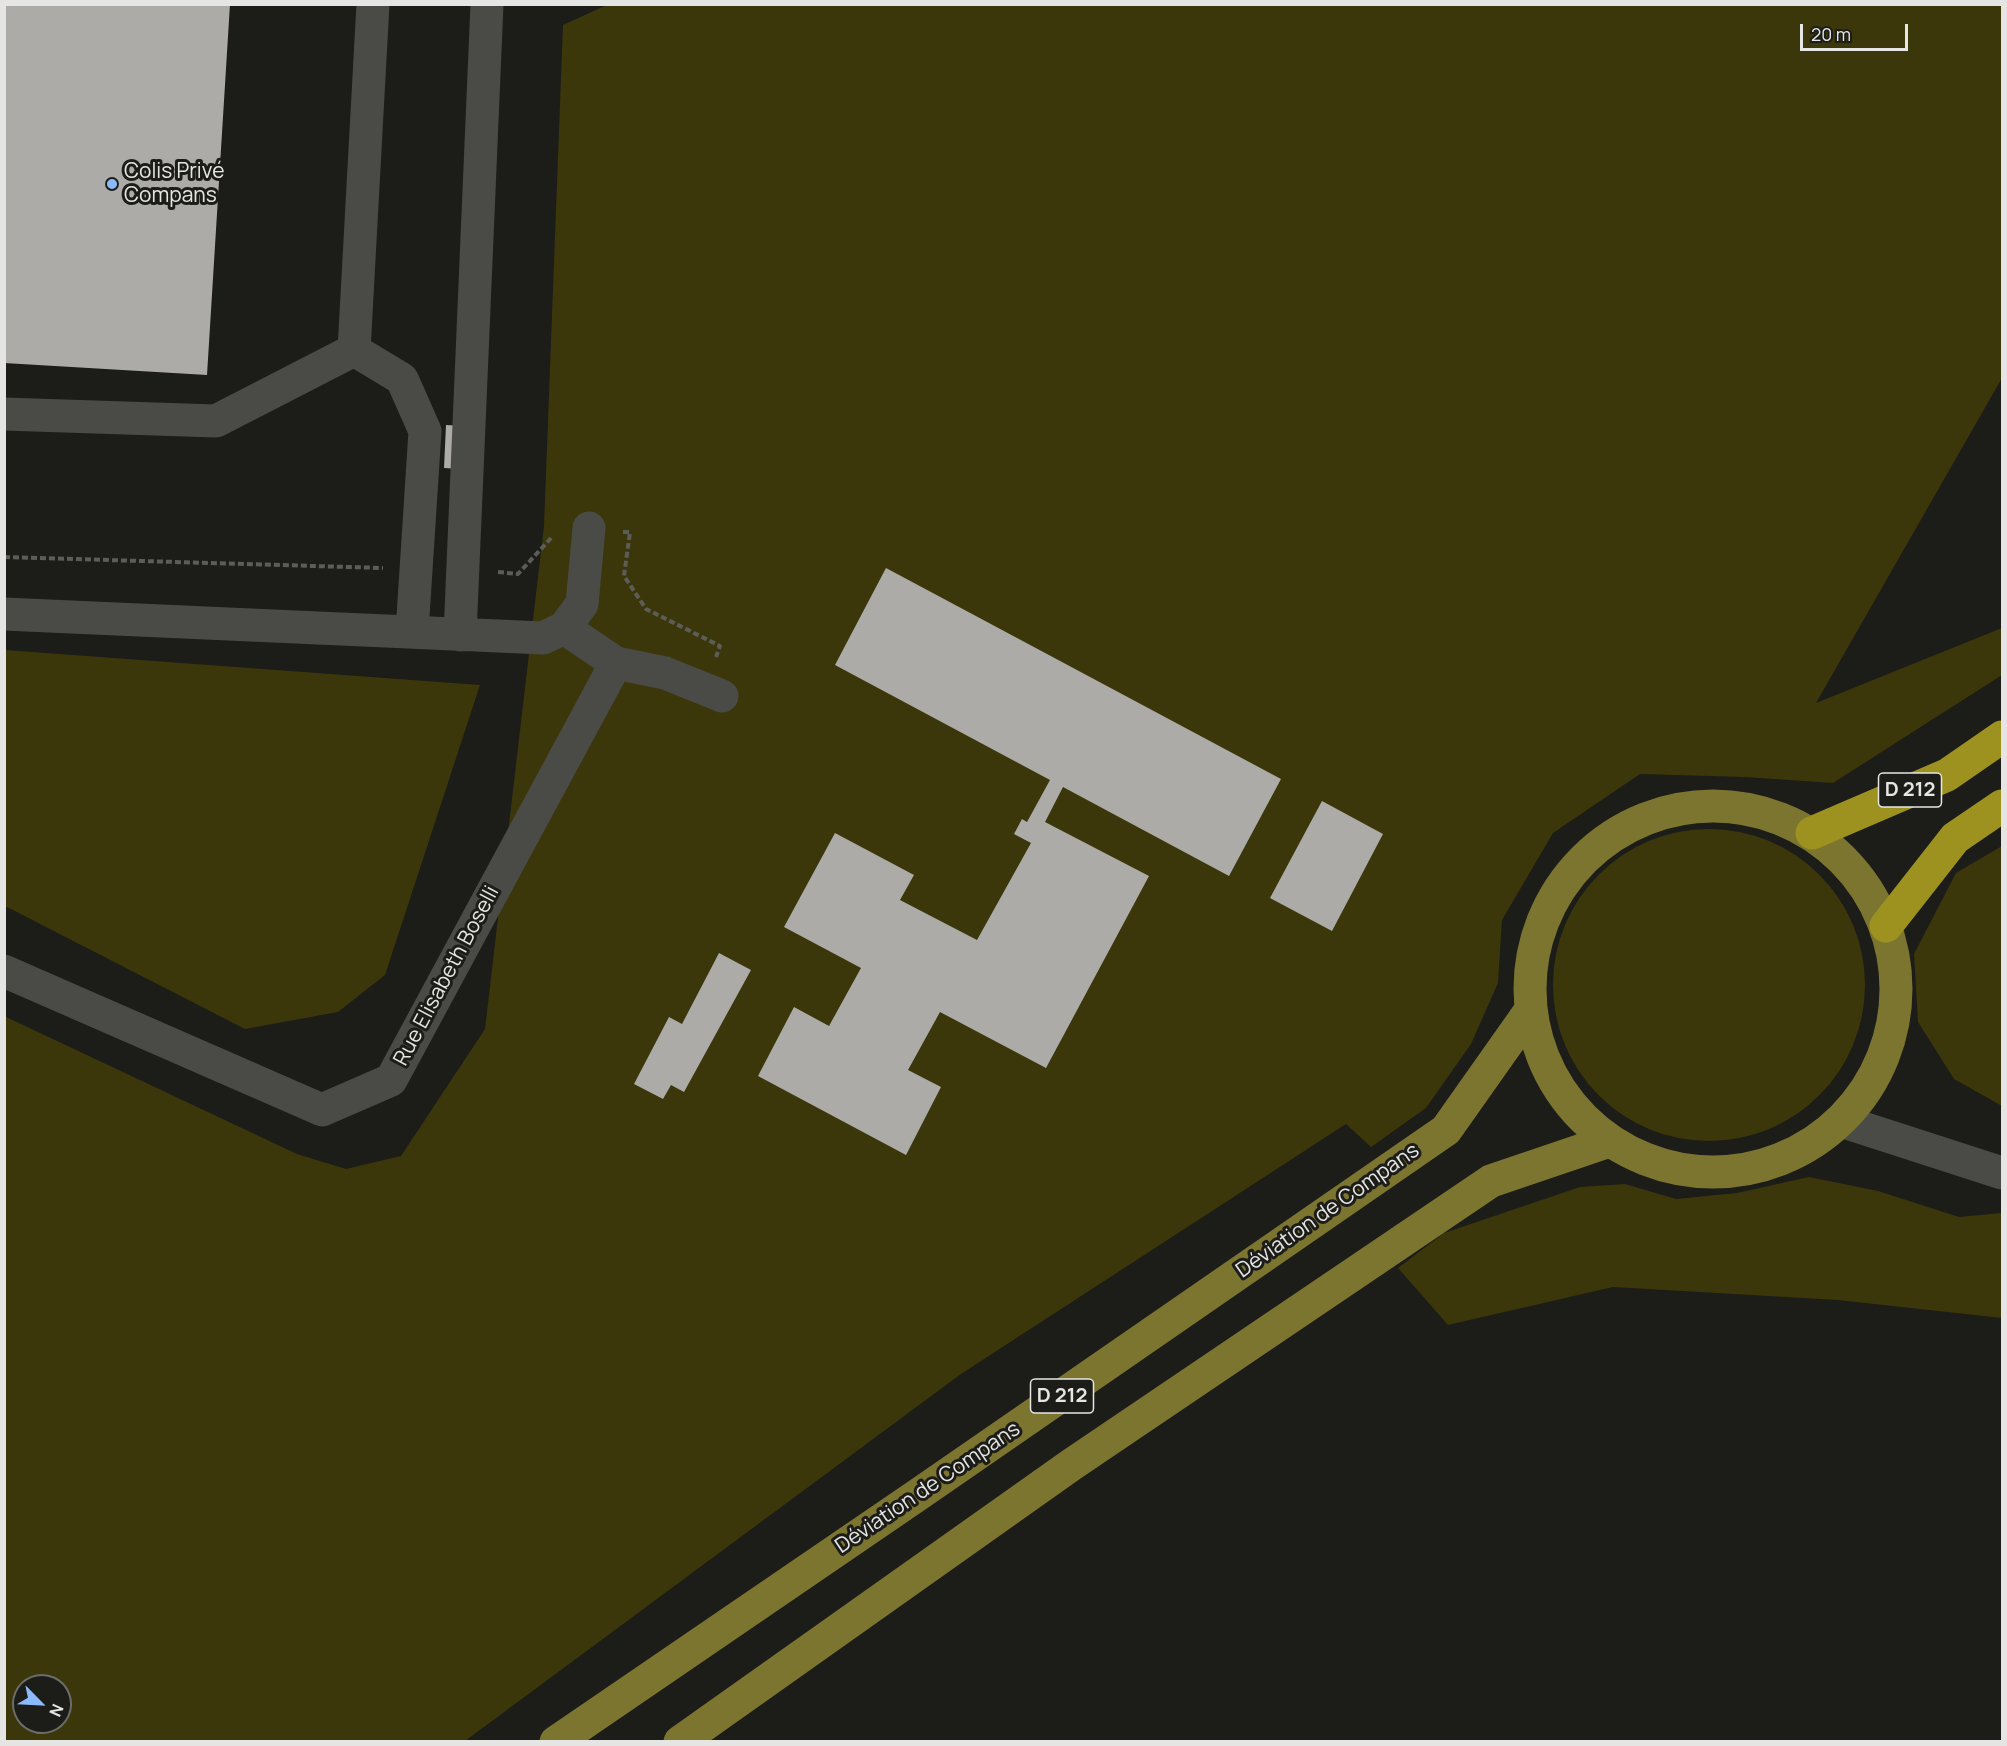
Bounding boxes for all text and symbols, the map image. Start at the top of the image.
scale bar [1803,12,1911,50]
text: 20 m [1811,22,1851,46]
place label: Colis Privé Compans [124,159,225,209]
marker: Colis Privé Compans [105,177,119,191]
road number: D 212 [1878,773,1942,807]
street label: Rue Elisabeth Boselli [389,882,505,1070]
street label: Déviation de Compans [1232,1138,1424,1284]
road number: D 212 [1030,1379,1094,1413]
street label: Déviation de Compans [831,1417,1025,1559]
north arrow [12,1674,72,1734]
text: N [44,1701,69,1720]

